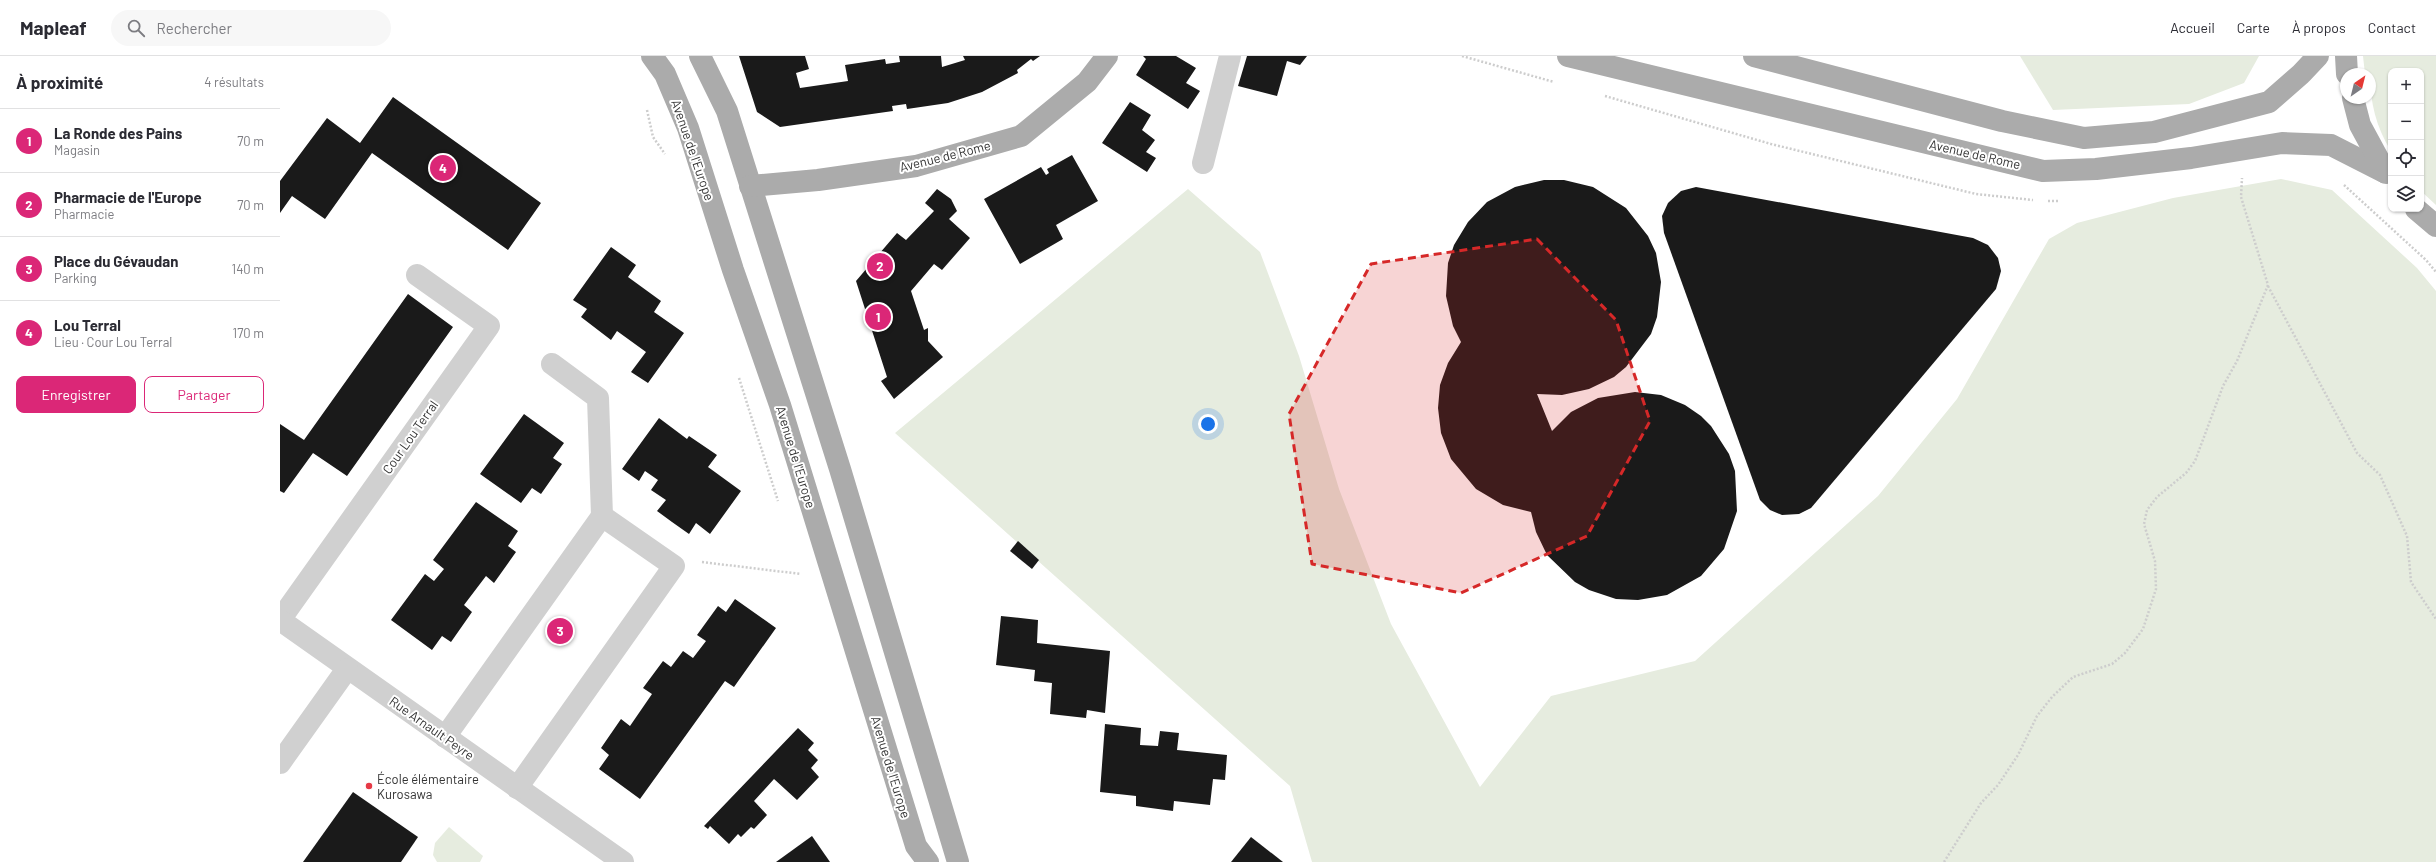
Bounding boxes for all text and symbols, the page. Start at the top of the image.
search box [111,10,391,46]
text: Mapleaf [20,16,87,39]
icon: search [125,17,147,39]
text: Rechercher [157,19,232,37]
text: Accueil [2170,19,2215,36]
text: Carte [2237,19,2270,36]
text: À propos [2292,19,2346,36]
text: Contact [2368,19,2416,36]
north arrow [2340,68,2376,104]
map controls [2388,68,2424,212]
button: + [2388,68,2424,104]
text: À proximité [16,72,103,92]
text: 4 résultats [204,74,264,90]
street label: Avenue de l'Europe [668,97,718,203]
button: − [2388,104,2424,140]
text: La Ronde des Pains [54,124,182,142]
text: 1 [27,133,31,149]
text: 70 m [237,133,264,149]
street label: Avenue de Rome [1928,136,2022,172]
street label: Avenue de Rome [898,137,992,175]
button: locate [2388,140,2424,176]
text: Magasin [54,142,100,158]
pin: 4 [430,153,456,183]
button: layers [2388,176,2424,212]
text: Pharmacie de l'Europe [54,188,202,206]
text: 2 [25,197,33,213]
text: 70 m [237,197,264,213]
text: Pharmacie [54,206,114,222]
pin: 2 [867,251,893,281]
text: Place du Gévaudan [54,252,178,270]
text: 3 [25,261,33,277]
text: 140 m [232,261,264,277]
text: Parking [54,270,97,286]
pin: 1 [865,302,891,332]
text: Lou Terral [54,316,121,334]
text: 4 [25,325,33,341]
text: 170 m [233,325,264,341]
text: Lieu · Cour Lou Terral [54,334,172,350]
button: Enregistrer [16,376,136,413]
button: Partager [144,376,264,413]
street label: Cour Lou Terral [379,397,441,477]
street label: Avenue de l'Europe [773,404,819,510]
your location [1198,414,1218,434]
pin: 3 [547,616,573,646]
street label: Rue Arnault Peyre [387,693,478,763]
street label: Avenue de l'Europe [868,714,914,820]
place label: École élémentaire Kurosawa [377,771,479,802]
marker: École élémentaire Kurosawa [364,781,374,791]

